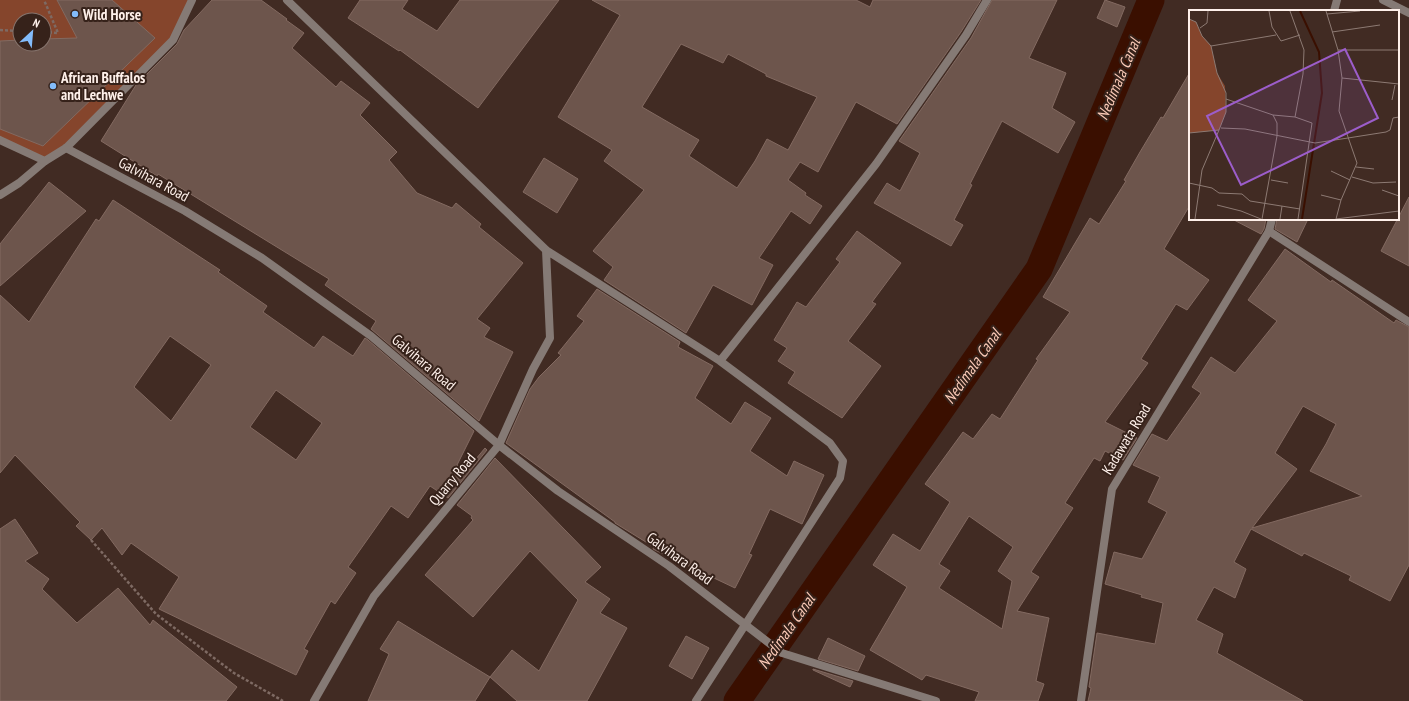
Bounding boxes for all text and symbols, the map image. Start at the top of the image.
place label: Wild Horse [82,5,141,24]
marker: Wild Horse [70,9,80,19]
inset map [1189,10,1399,220]
north arrow [12,12,52,52]
text: N [31,15,42,31]
water label: Nedimala Canal [1092,34,1145,123]
place label: African Buffalos and Lechwe [60,68,145,104]
marker: African Buffalos and Lechwe [48,81,58,91]
street label: Galvihara Road [115,152,193,206]
water label: Nedimala Canal [939,324,1006,407]
street label: Galvihara Road [388,330,460,394]
street label: Kadawata Road [1097,400,1155,478]
street label: Quarry Road [424,449,480,509]
street label: Galvihara Road [643,528,717,588]
water label: Nedimala Canal [753,589,820,672]

